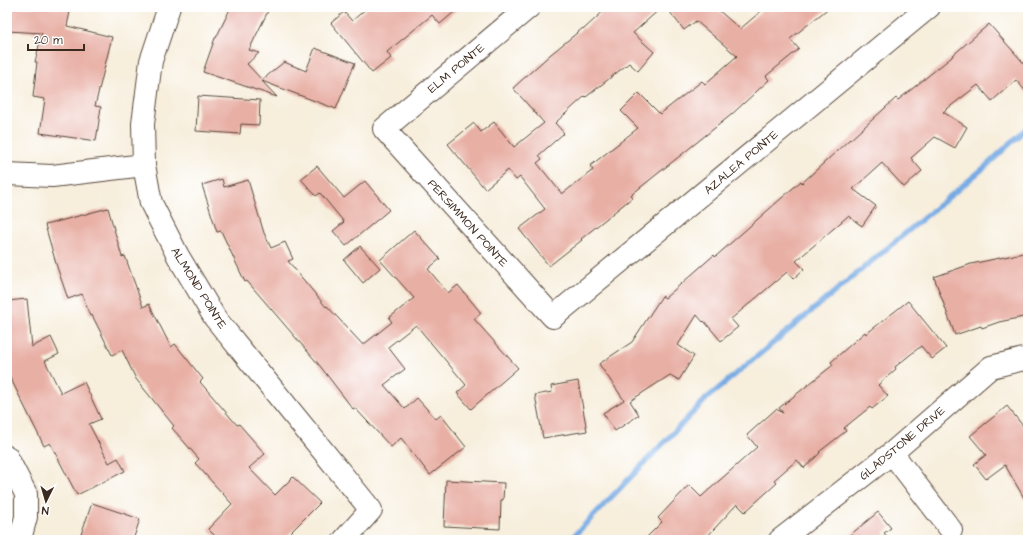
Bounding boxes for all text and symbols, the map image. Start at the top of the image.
scale bar [28,26,84,52]
text: 20 m [34,32,63,49]
street label: ELM POINTE [424,39,489,97]
street label: AZALEA POINTE [701,126,782,199]
street label: PERSIMMON POINTE [424,176,512,271]
street label: ALMOND POINTE [167,244,231,332]
street label: GLADSTONE DRIVE [856,402,949,484]
north arrow [26,481,66,521]
text: N [41,503,49,518]

